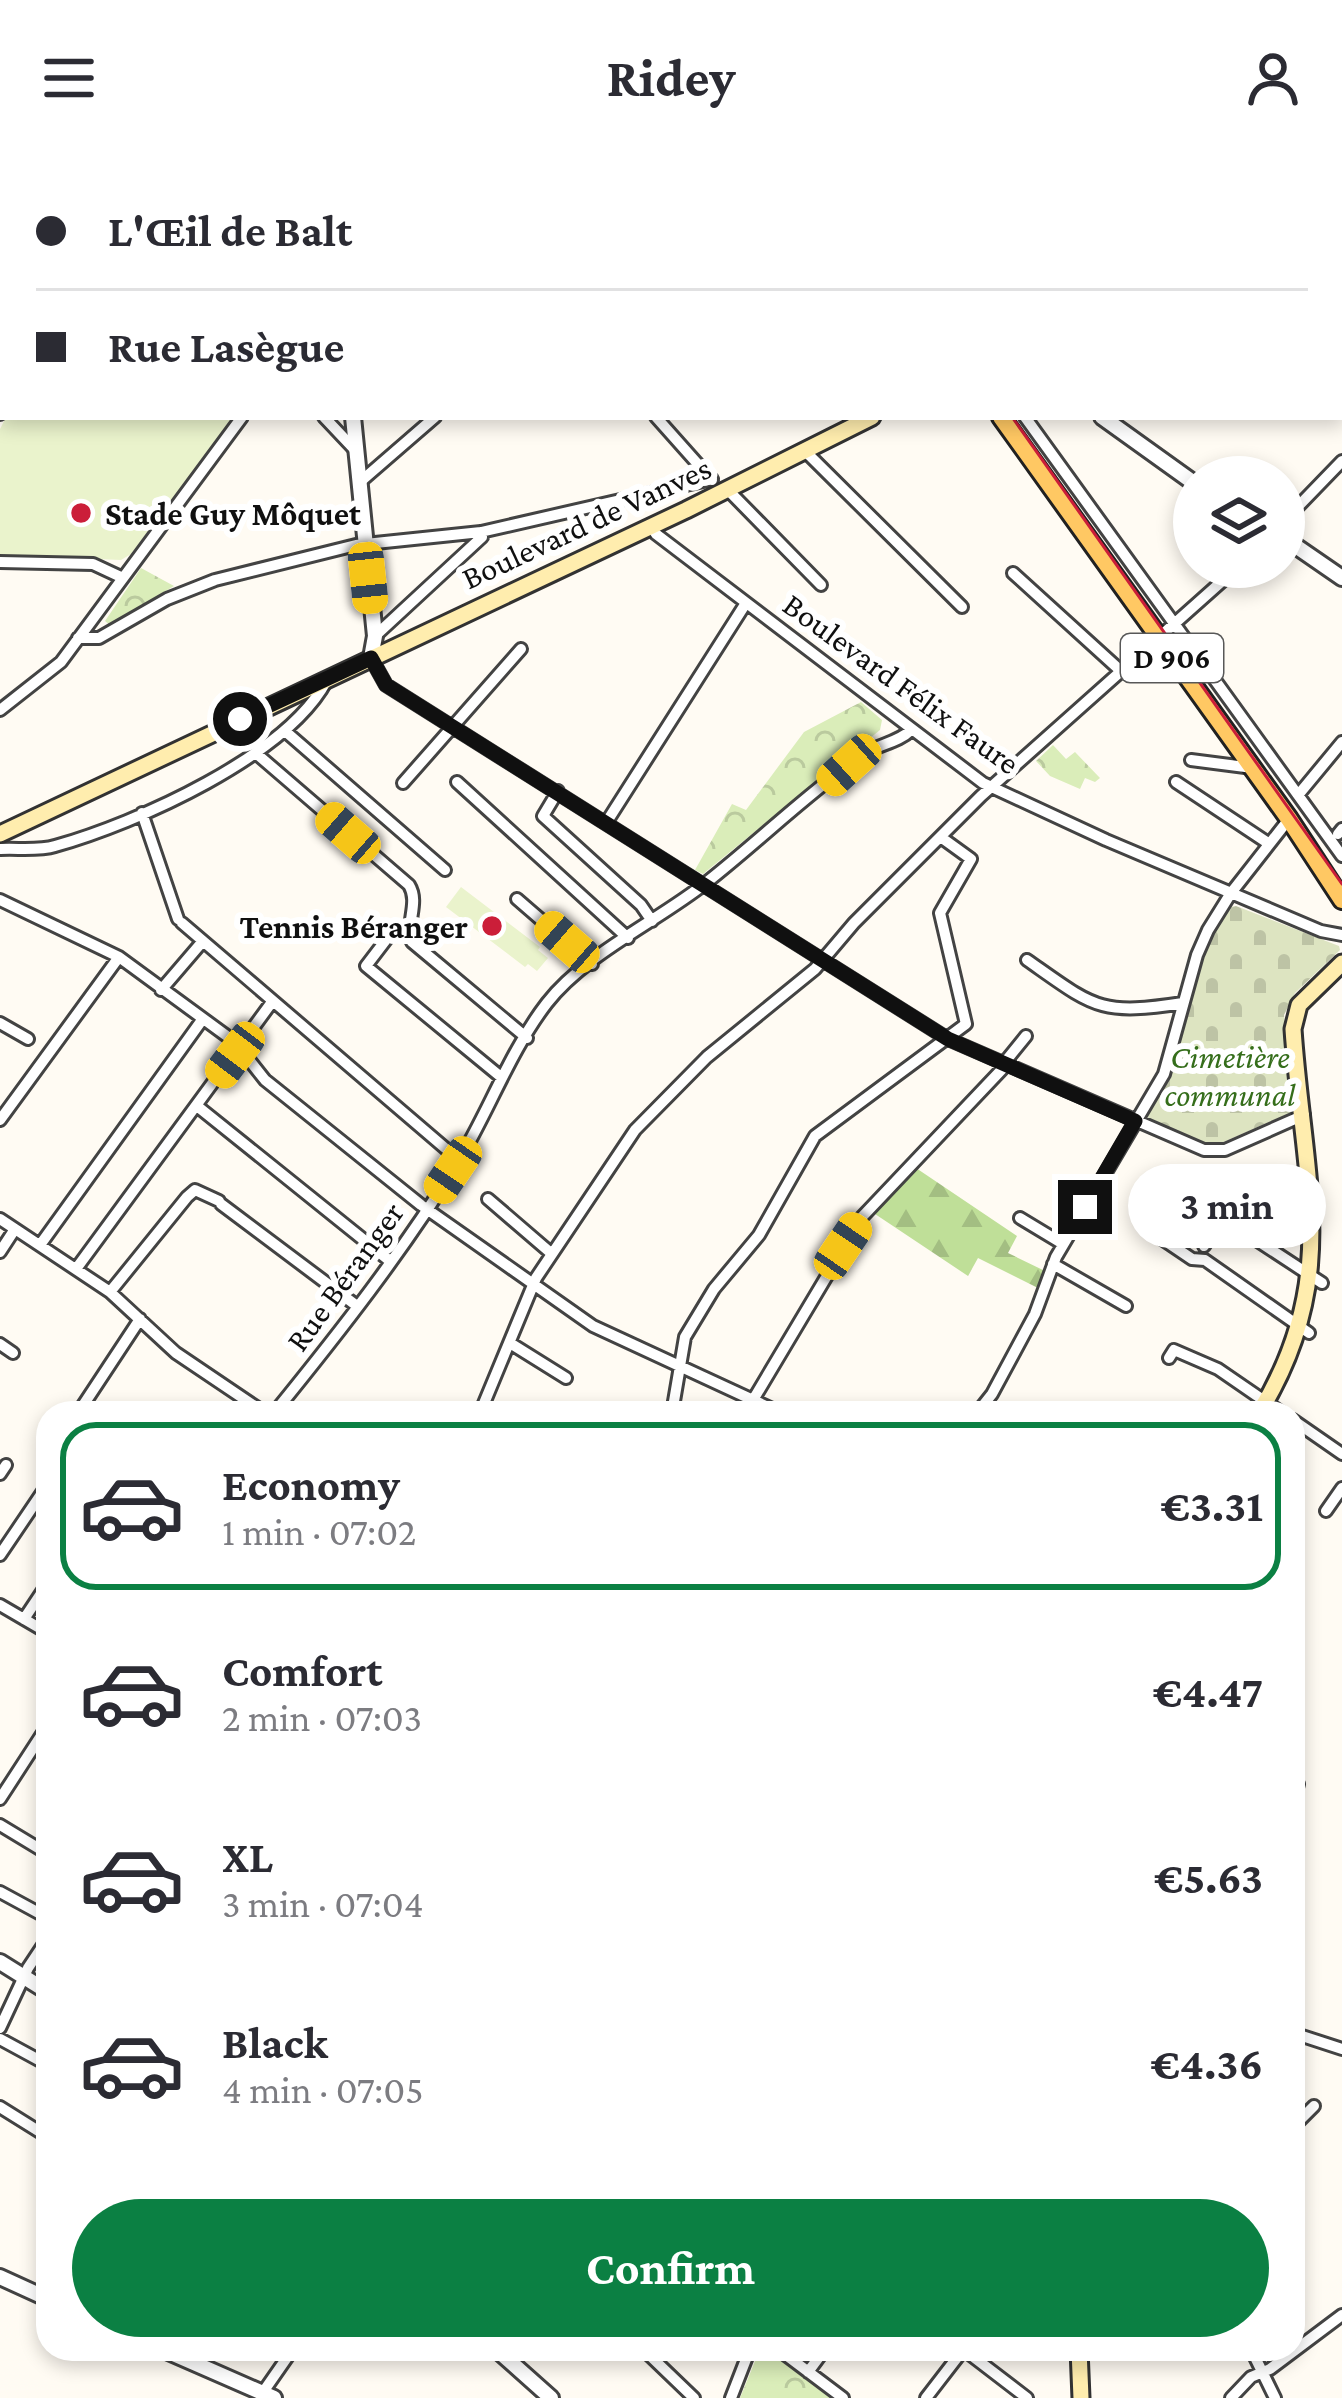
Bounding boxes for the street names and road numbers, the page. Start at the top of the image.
street label: Boulevard de Vanves [456,449,717,596]
street label: Boulevard Félix Faure [776,585,1027,781]
road number: D 906 [1121,634,1223,682]
street label: Rue Béranger [278,1195,411,1358]

